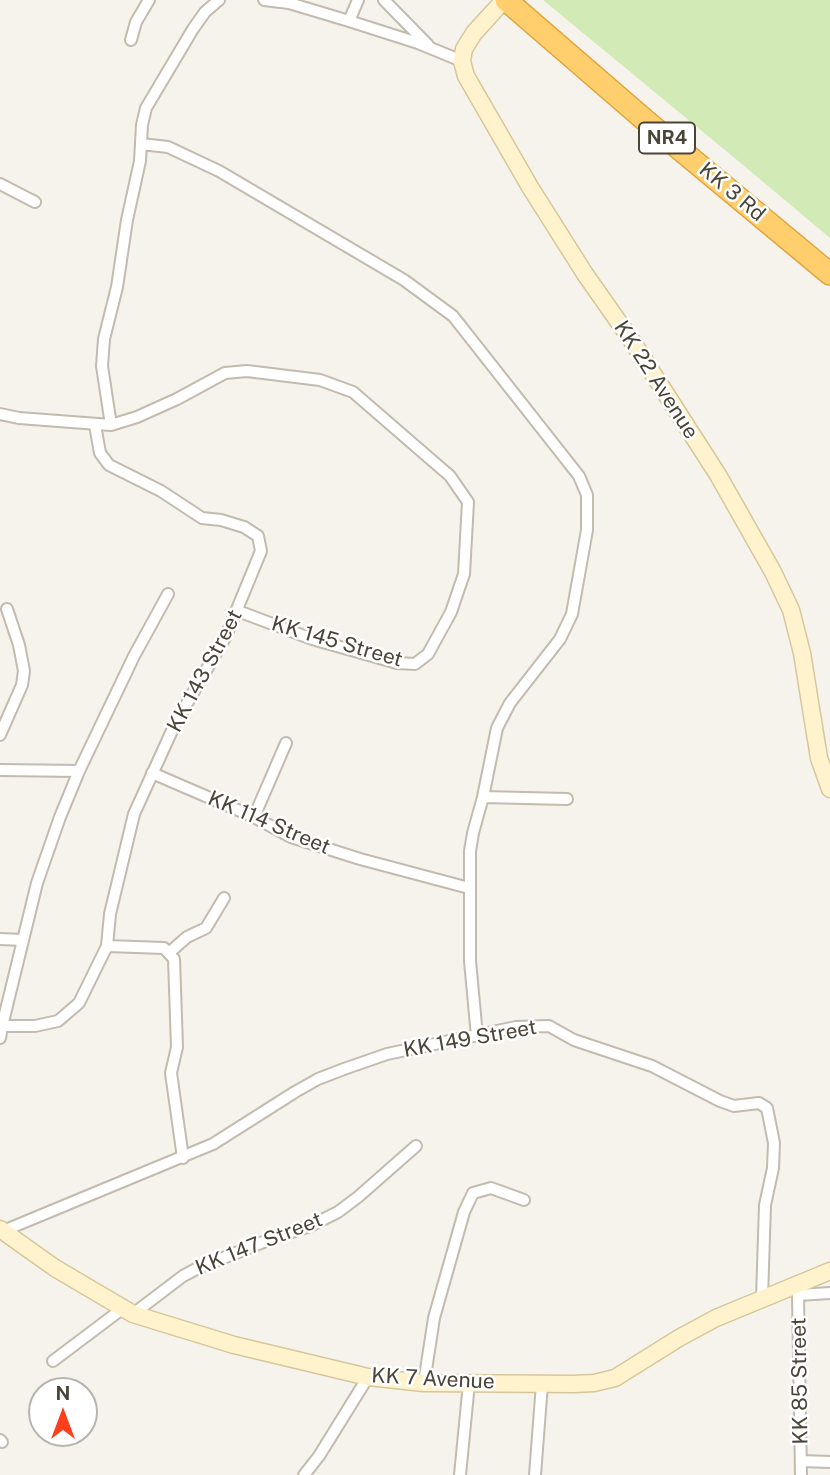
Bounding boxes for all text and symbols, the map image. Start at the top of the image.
road number: NR4 [639,122,695,154]
street label: KK 3 Rd [694,157,770,227]
street label: KK 22 Avenue [608,316,704,444]
street label: KK 143 Street [162,605,248,737]
street label: KK 145 Street [269,611,405,673]
street label: KK 114 Street [204,786,334,860]
street label: KK 149 Street [401,1015,539,1063]
street label: KK 147 Street [192,1207,326,1281]
street label: KK 85 Street [786,1317,814,1445]
street label: KK 7 Avenue [371,1363,495,1395]
north arrow [28,1377,98,1447]
text: N [56,1382,70,1404]

